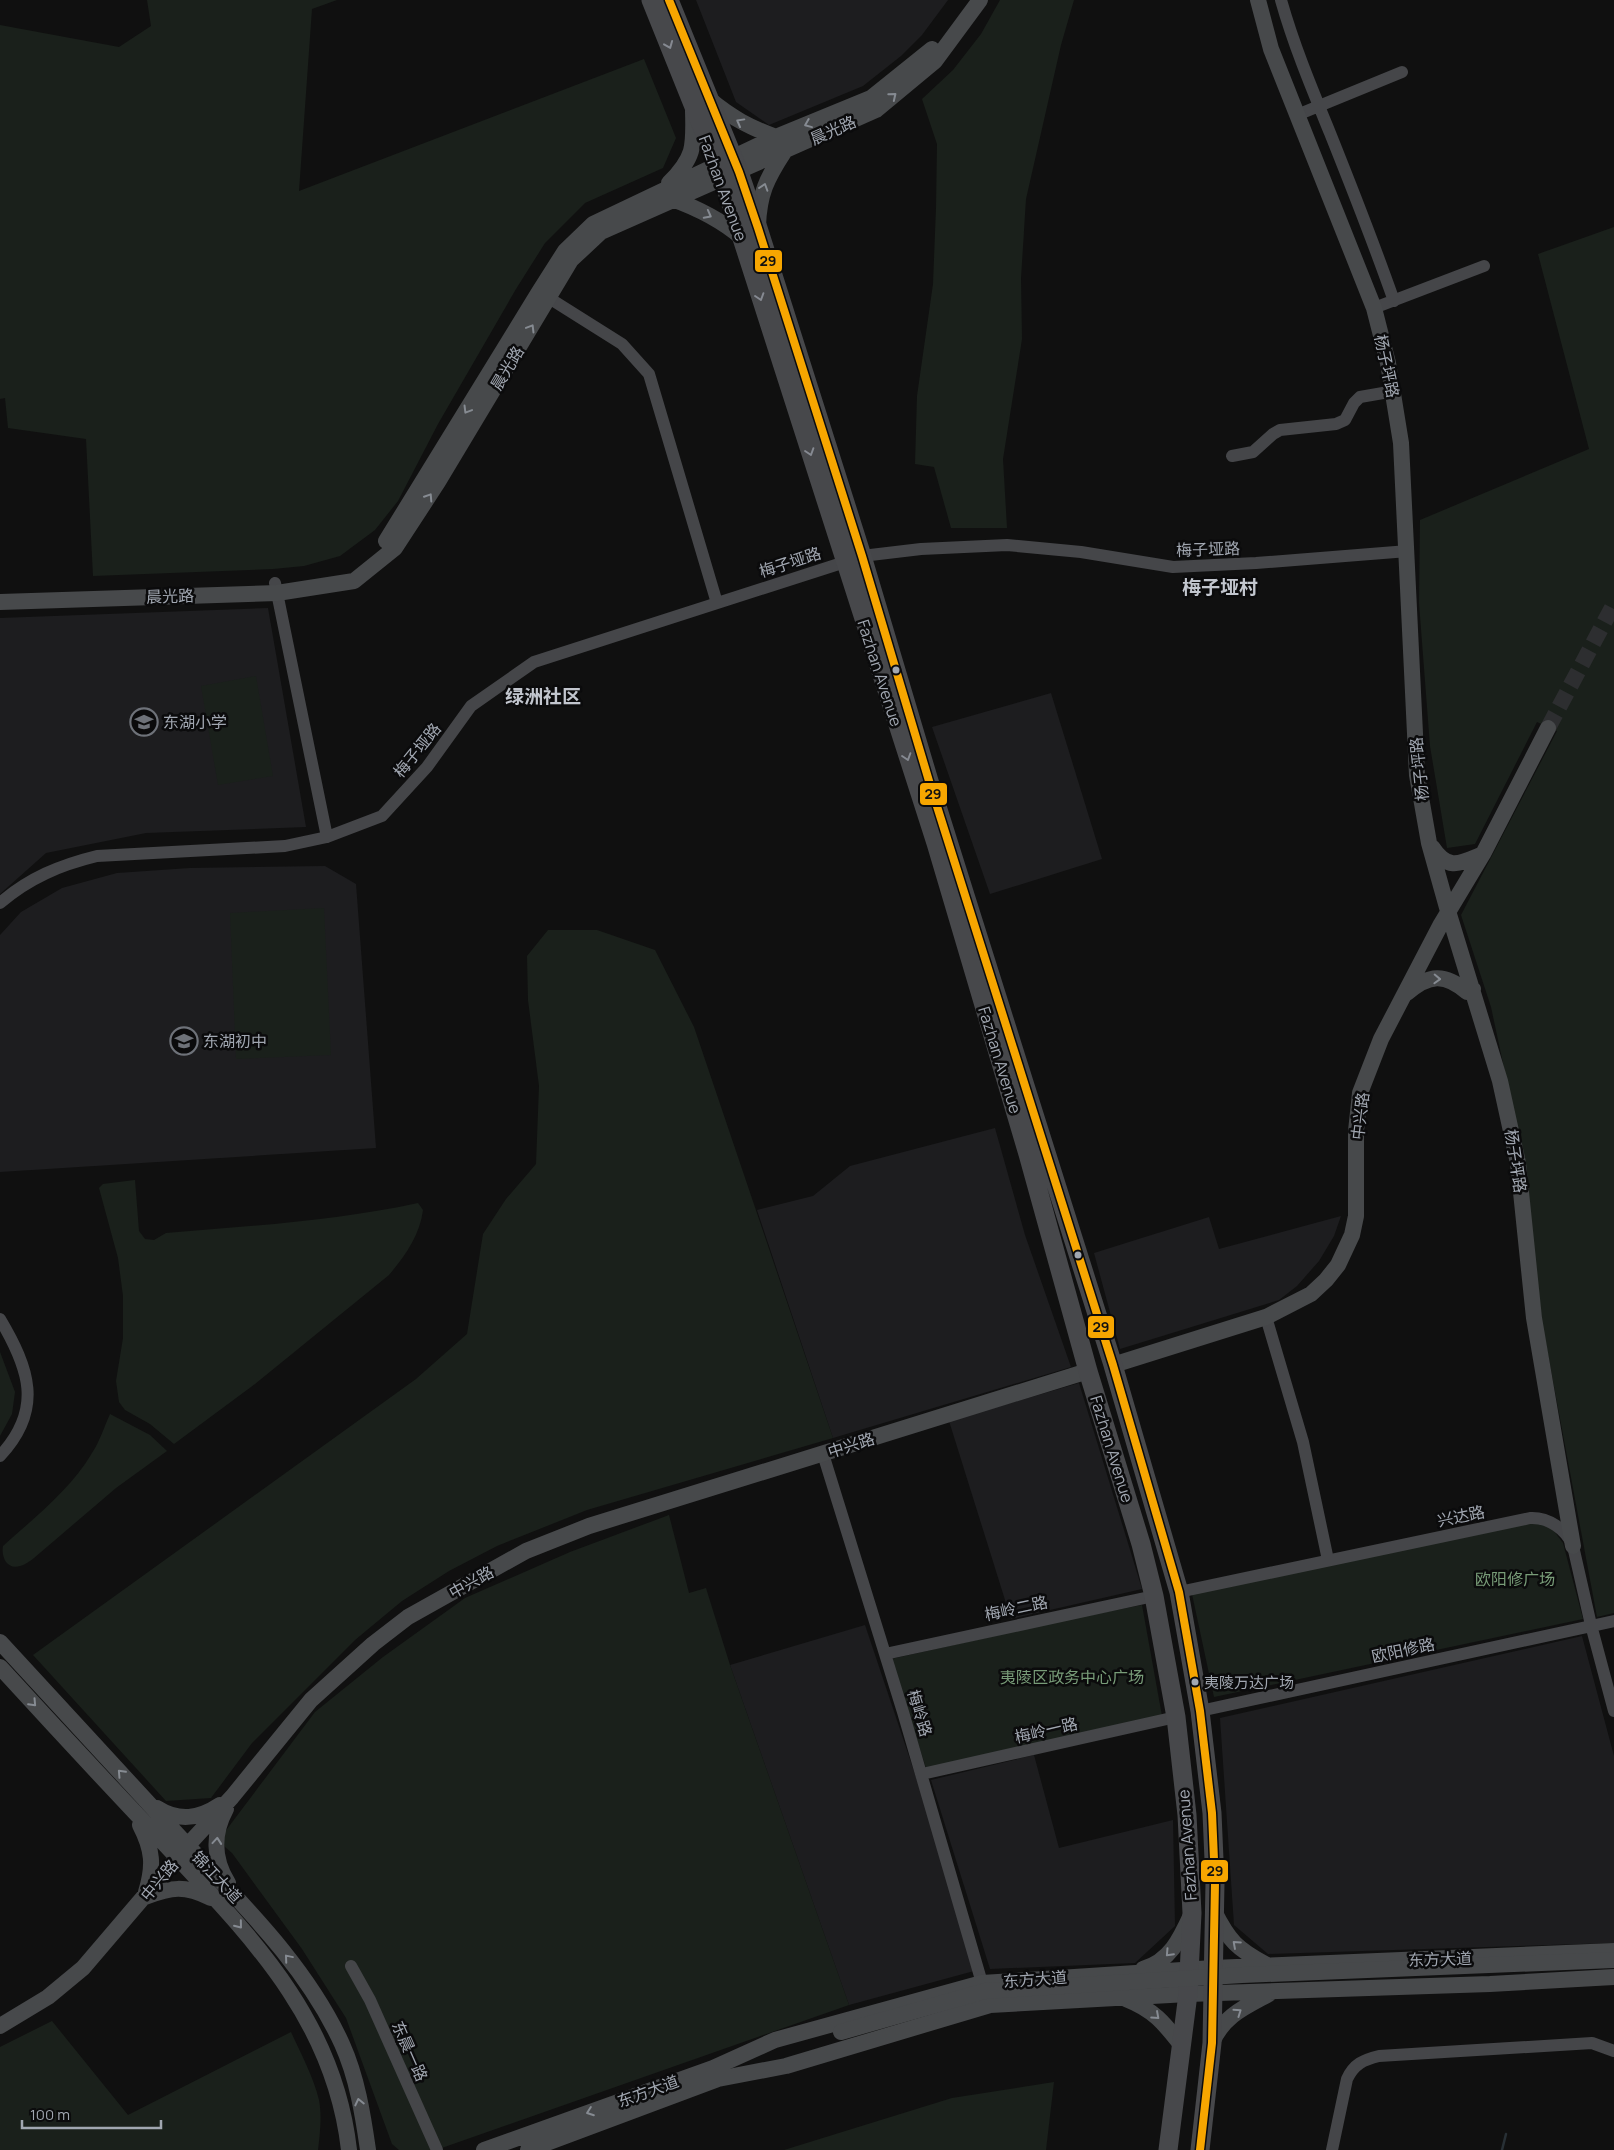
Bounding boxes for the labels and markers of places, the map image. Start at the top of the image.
unlabelled marker [891,665,901,675]
school or university icon: 东湖小学 [129,707,159,737]
place label: 东湖小学 [163,711,227,733]
school or university icon: 东湖初中 [169,1026,199,1056]
place label: 东湖初中 [203,1030,267,1052]
unlabelled marker [1073,1250,1083,1260]
place label: 夷陵万达广场 [1204,1672,1294,1693]
marker: 夷陵万达广场 [1190,1677,1200,1687]

